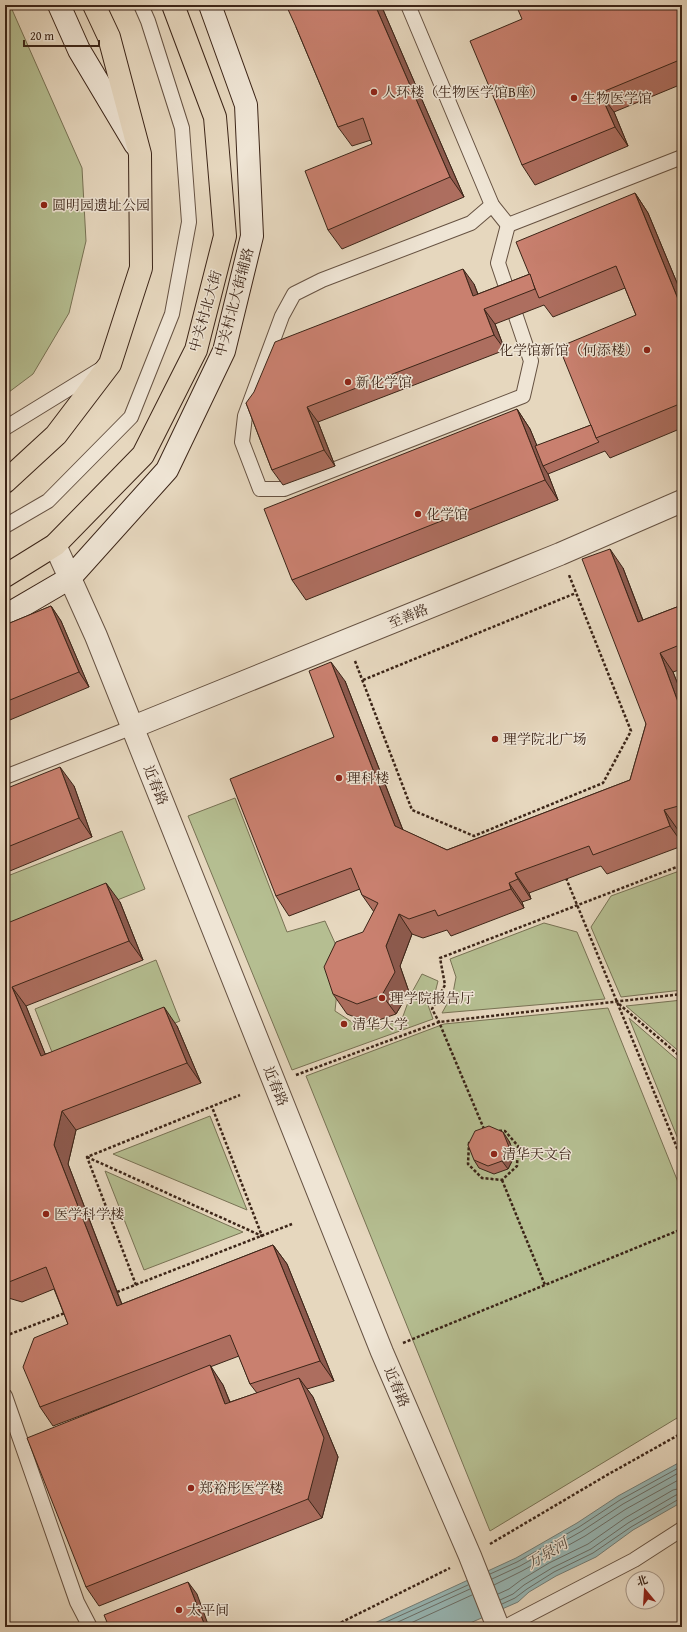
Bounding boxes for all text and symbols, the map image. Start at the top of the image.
scale bar [24,22,99,48]
text: 20 m [30,27,54,44]
place label: 人环楼（生物医学馆B座） [382,82,544,102]
marker: 人环楼（生物医学馆B座） [369,87,379,97]
place label: 生物医学馆 [582,88,652,108]
marker: 生物医学馆 [569,93,579,103]
place label: 圆明园遗址公园 [52,195,150,215]
marker: 圆明园遗址公园 [39,200,49,210]
street label: 中关村北大街辅路 [210,245,258,359]
street label: 中关村北大街 [184,268,226,354]
place label: 化学馆新馆（何添楼） [499,340,639,360]
marker: 化学馆新馆（何添楼） [642,345,652,355]
place label: 新化学馆 [356,372,412,392]
marker: 新化学馆 [343,377,353,387]
place label: 化学馆 [426,504,468,524]
marker: 化学馆 [413,509,423,519]
street label: 至善路 [385,599,431,633]
place label: 理学院北广场 [503,729,587,749]
marker: 理学院北广场 [490,734,500,744]
street label: 近春路 [139,762,173,808]
place label: 理科楼 [347,768,389,788]
marker: 理科楼 [334,773,344,783]
place label: 理学院报告厅 [390,988,474,1008]
marker: 理学院报告厅 [377,993,387,1003]
place label: 清华大学 [352,1014,408,1034]
marker: 清华大学 [339,1019,349,1029]
street label: 近春路 [259,1063,293,1109]
place label: 清华天文台 [502,1144,572,1164]
marker: 清华天文台 [489,1149,499,1159]
place label: 医学科学楼 [54,1204,124,1224]
marker: 医学科学楼 [41,1209,51,1219]
street label: 近春路 [380,1364,414,1410]
place label: 郑裕彤医学楼 [199,1478,283,1498]
marker: 郑裕彤医学楼 [186,1483,196,1493]
water label: 万泉河 [522,1531,574,1574]
north arrow [625,1570,665,1610]
text: 北 [634,1571,650,1590]
place label: 太平间 [187,1600,229,1620]
marker: 太平间 [174,1605,184,1615]

